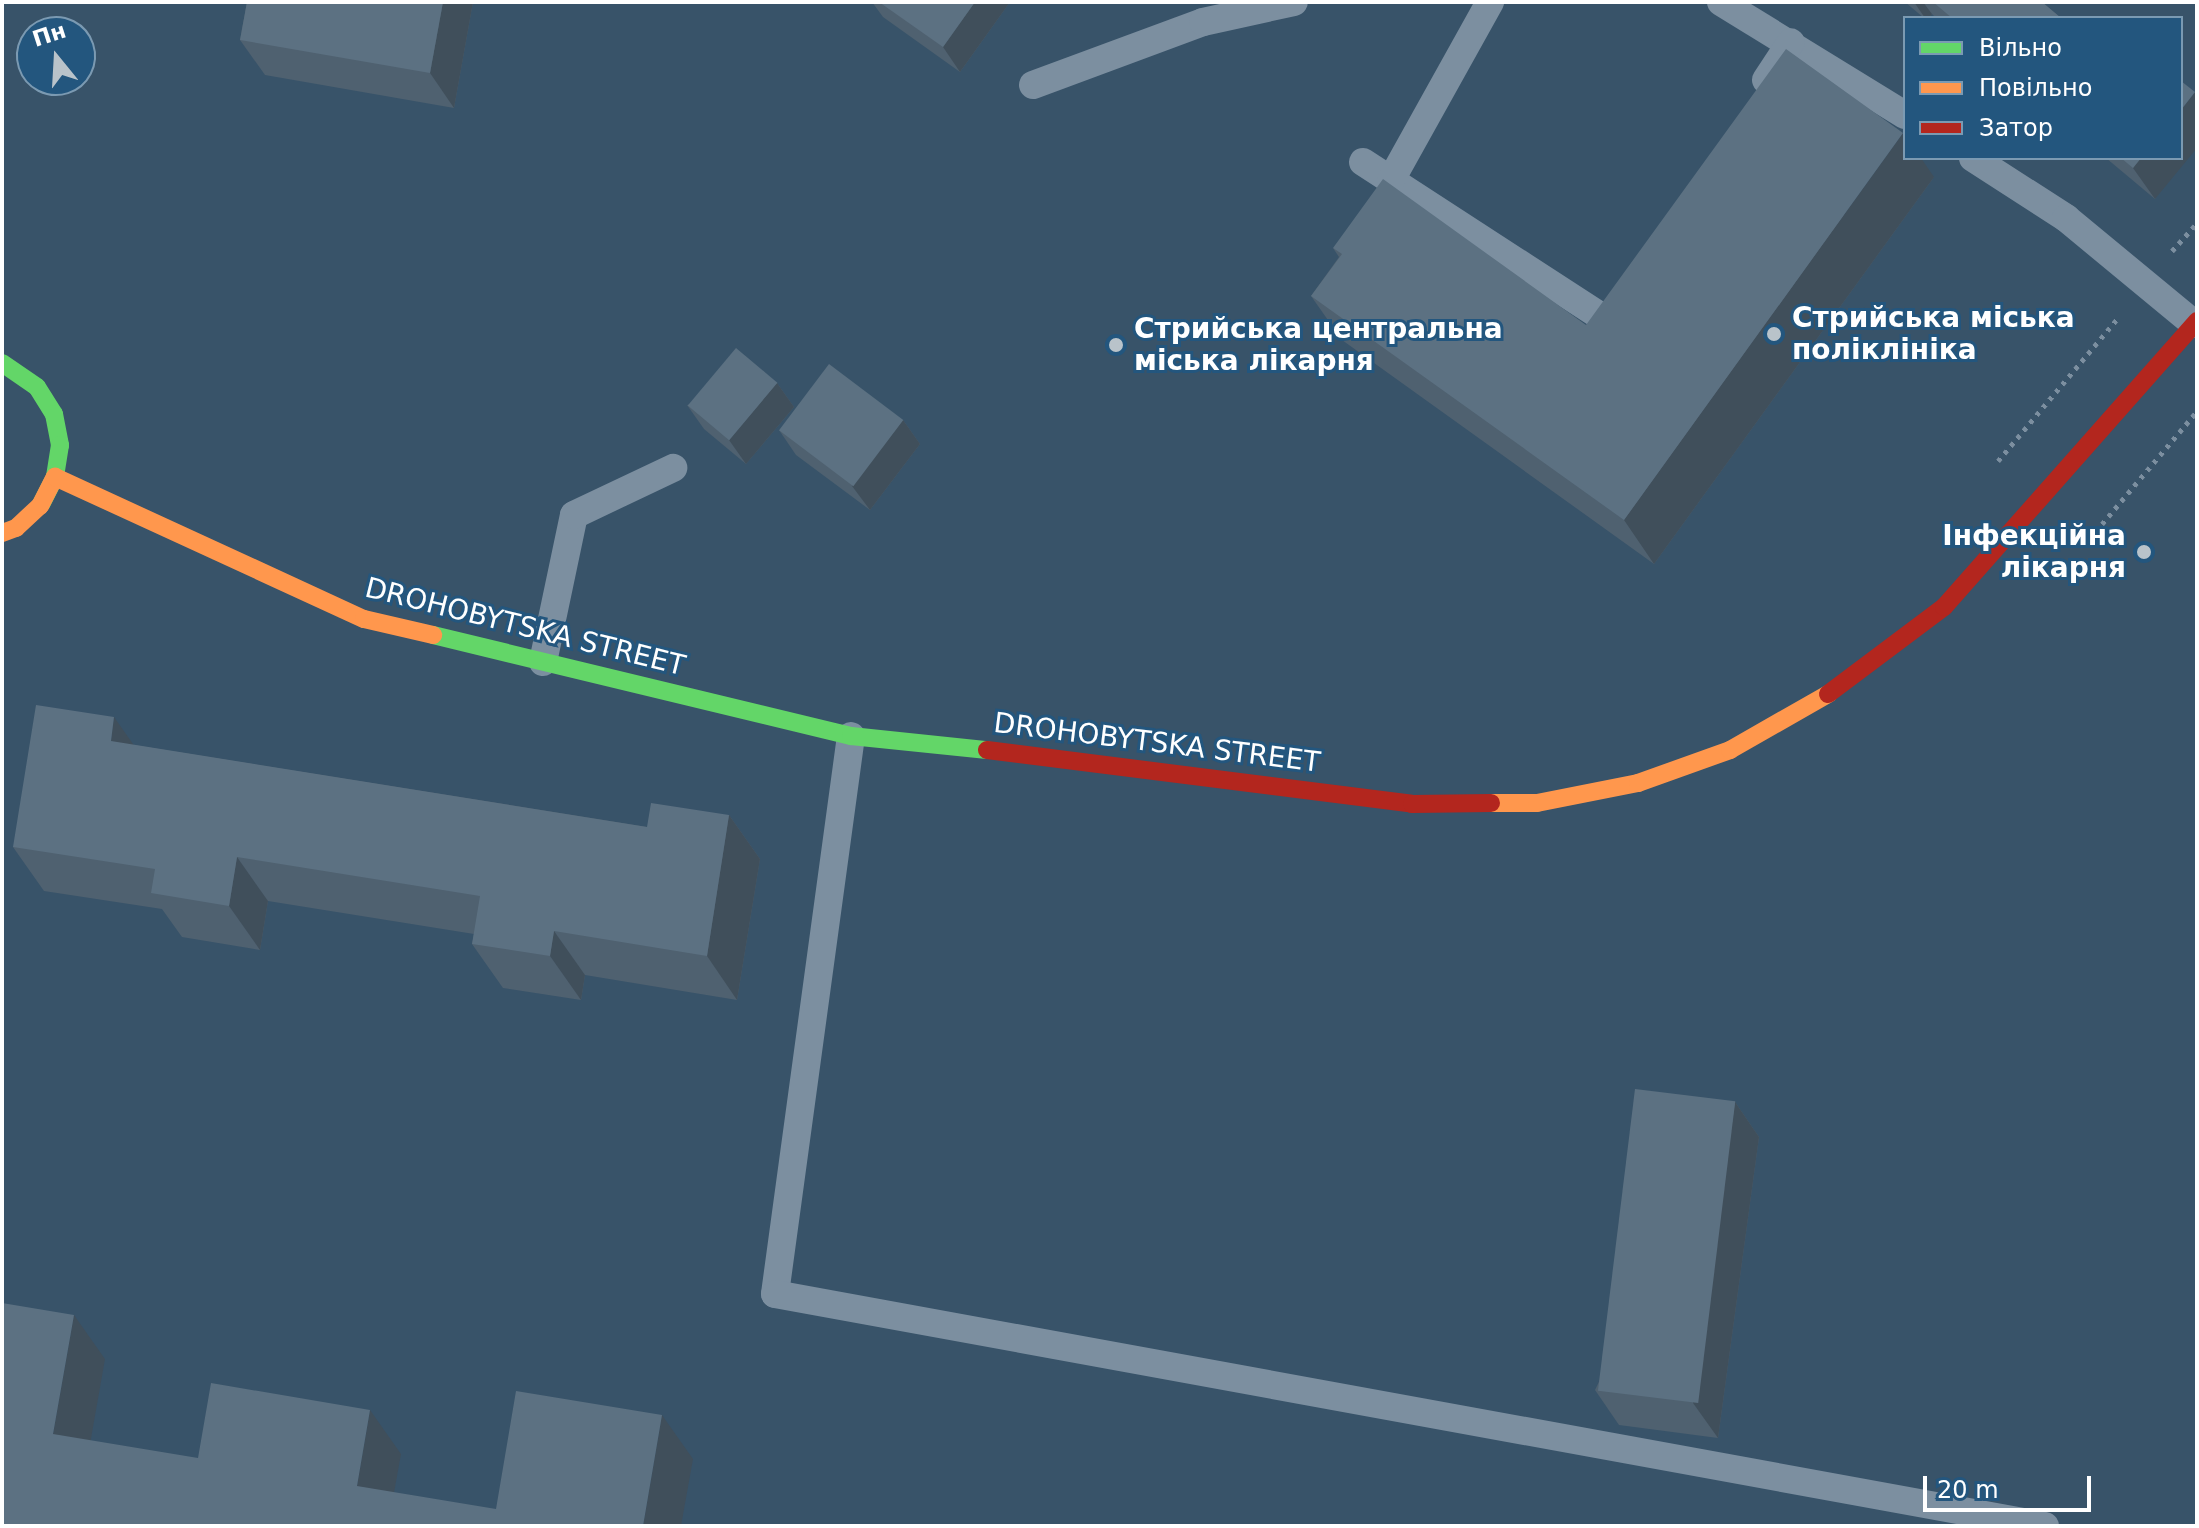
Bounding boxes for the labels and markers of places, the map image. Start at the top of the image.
place label: Стрийська міська поліклініка [1792,301,2075,367]
place label: Стрийська центральна міська лікарня [1134,312,1503,378]
marker: Стрийська міська поліклініка [1763,323,1785,345]
marker: Стрийська центральна міська лікарня [1105,334,1127,356]
place label: Інфекційна лікарня [1942,519,2126,585]
marker: Інфекційна лікарня [2133,541,2155,563]

